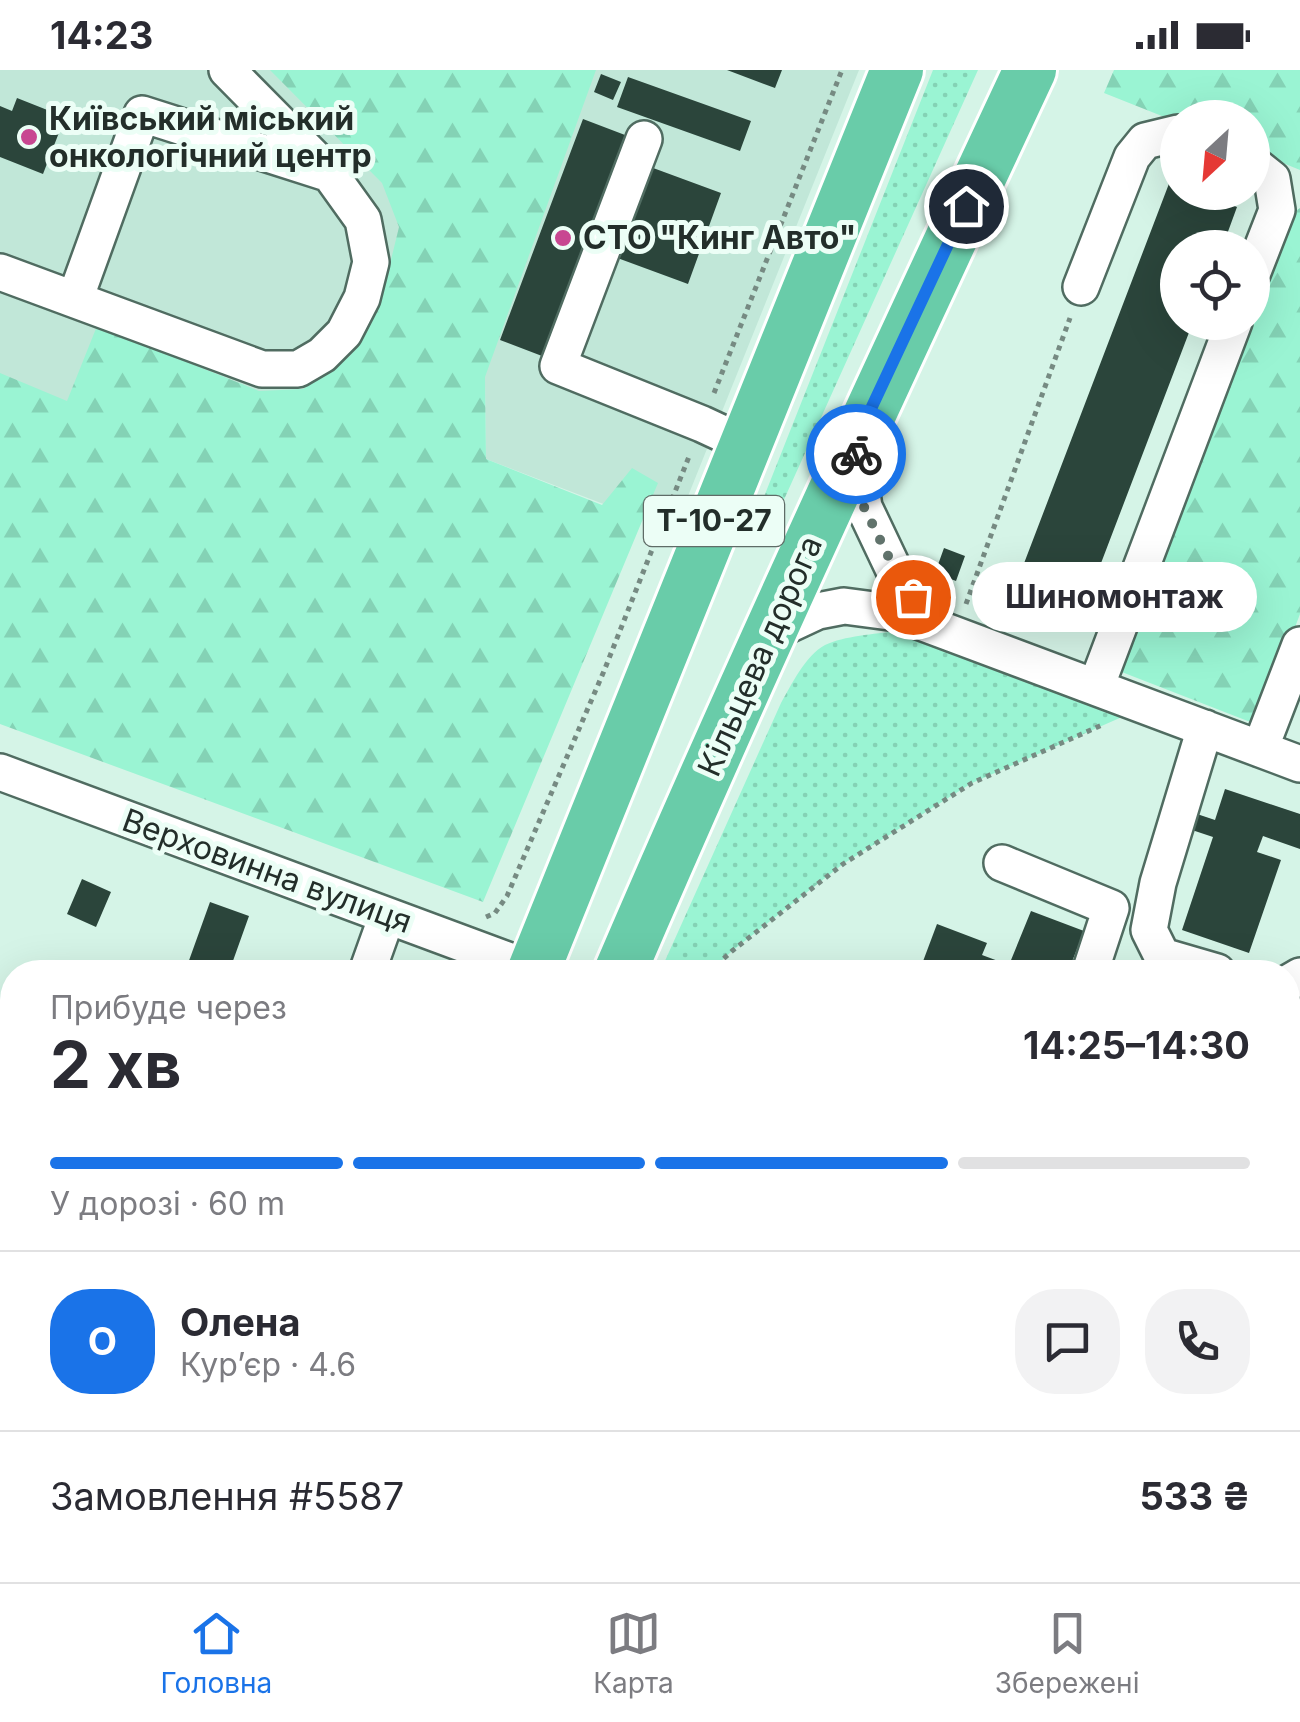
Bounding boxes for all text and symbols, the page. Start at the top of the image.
text: 14:23 [50,12,153,58]
place label: Київський міський онкологічний центр [49,99,372,175]
north arrow [1160,100,1270,210]
map controls [1160,100,1270,340]
marker: Київський міський онкологічний центр [18,126,40,148]
pin [924,164,1009,249]
icon: home [939,179,994,234]
place label: СТО "Кинг Авто" [583,218,856,257]
marker: СТО "Кинг Авто" [552,227,574,249]
button: locate [1160,230,1270,340]
courier [806,404,906,504]
icon: bike [829,427,884,482]
road number: Т-10-27 [644,496,784,546]
street label: Кільцева дорога [689,530,830,782]
pin [871,555,956,640]
callout: Шиномонтаж [973,562,1258,632]
icon: bag [886,570,941,625]
text: Шиномонтаж [1005,577,1224,616]
street label: Верховинна вулиця [117,800,417,941]
text: Прибуде через [50,988,287,1027]
text: 14:25–14:30 [1023,1022,1250,1068]
text: 2 хв [50,1025,182,1104]
text: У дорозі · 60 m [50,1184,285,1223]
button: chat [1015,1289,1120,1394]
button: phone [1145,1289,1250,1394]
text: Олена [180,1299,301,1345]
text: О [88,1318,117,1364]
text: Кур’єр · 4.6 [180,1345,356,1384]
text: Замовлення #5587 [50,1473,404,1519]
text: 533 ₴ [1140,1473,1250,1519]
tab: Головна [160,1606,272,1700]
tab: Карта [593,1606,674,1700]
tab: Збережені [995,1606,1139,1700]

